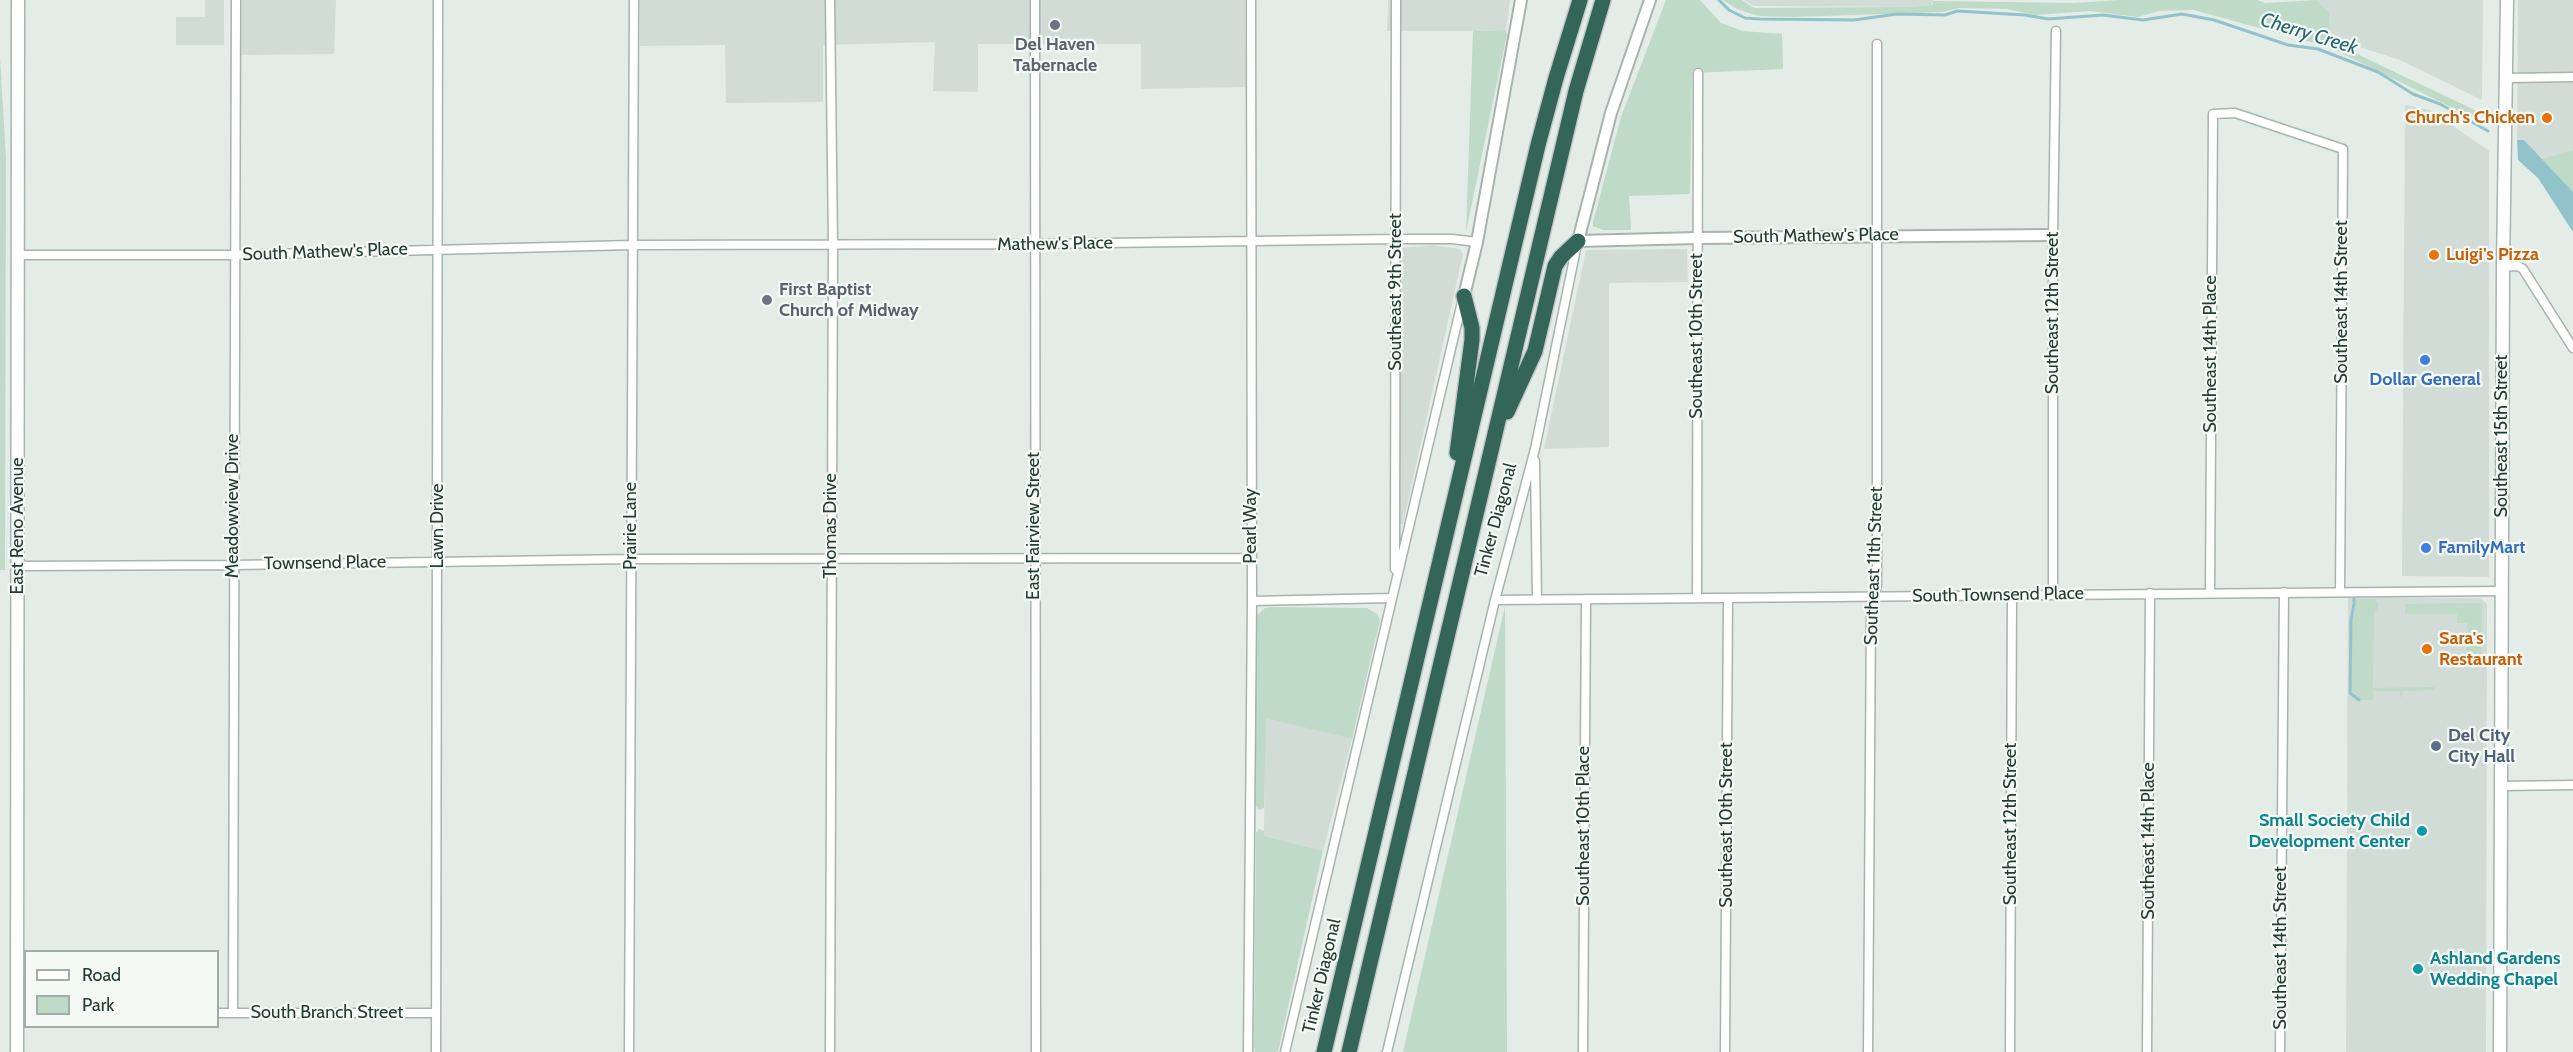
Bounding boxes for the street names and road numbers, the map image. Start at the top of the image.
street label: Southeast 9th Street [1385,213,1407,371]
street label: Southeast 14th Street [2331,220,2353,384]
street label: South Mathew's Place [1733,224,1899,248]
street label: Mathew's Place [997,232,1113,256]
street label: Southeast 12th Street [2042,232,2064,394]
street label: South Mathew's Place [242,238,408,266]
street label: Southeast 10th Street [1686,253,1708,419]
street label: Southeast 14th Place [2200,275,2222,433]
street label: Southeast 15th Street [2491,355,2513,517]
street label: Meadowview Drive [222,434,244,578]
street label: East Fairview Street [1023,452,1045,600]
street label: East Reno Avenue [7,458,29,594]
street label: Tinker Diagonal [1470,461,1522,579]
street label: Thomas Drive [820,473,842,579]
street label: Prairie Lane [620,482,642,570]
street label: Lawn Drive [427,484,449,568]
street label: Southeast 11th Street [1860,486,1888,646]
street label: Pearl Way [1240,488,1262,564]
street label: Townsend Place [264,551,386,575]
street label: South Townsend Place [1912,583,2084,607]
street label: Southeast 10th Street [1716,742,1738,908]
street label: Southeast 12th Street [2000,743,2022,905]
street label: Southeast 10th Place [1573,746,1595,906]
street label: Southeast 14th Place [2138,762,2160,920]
street label: Southeast 14th Street [2270,866,2292,1030]
street label: Tinker Diagonal [1298,916,1346,1036]
street label: South Branch Street [251,1002,403,1024]

